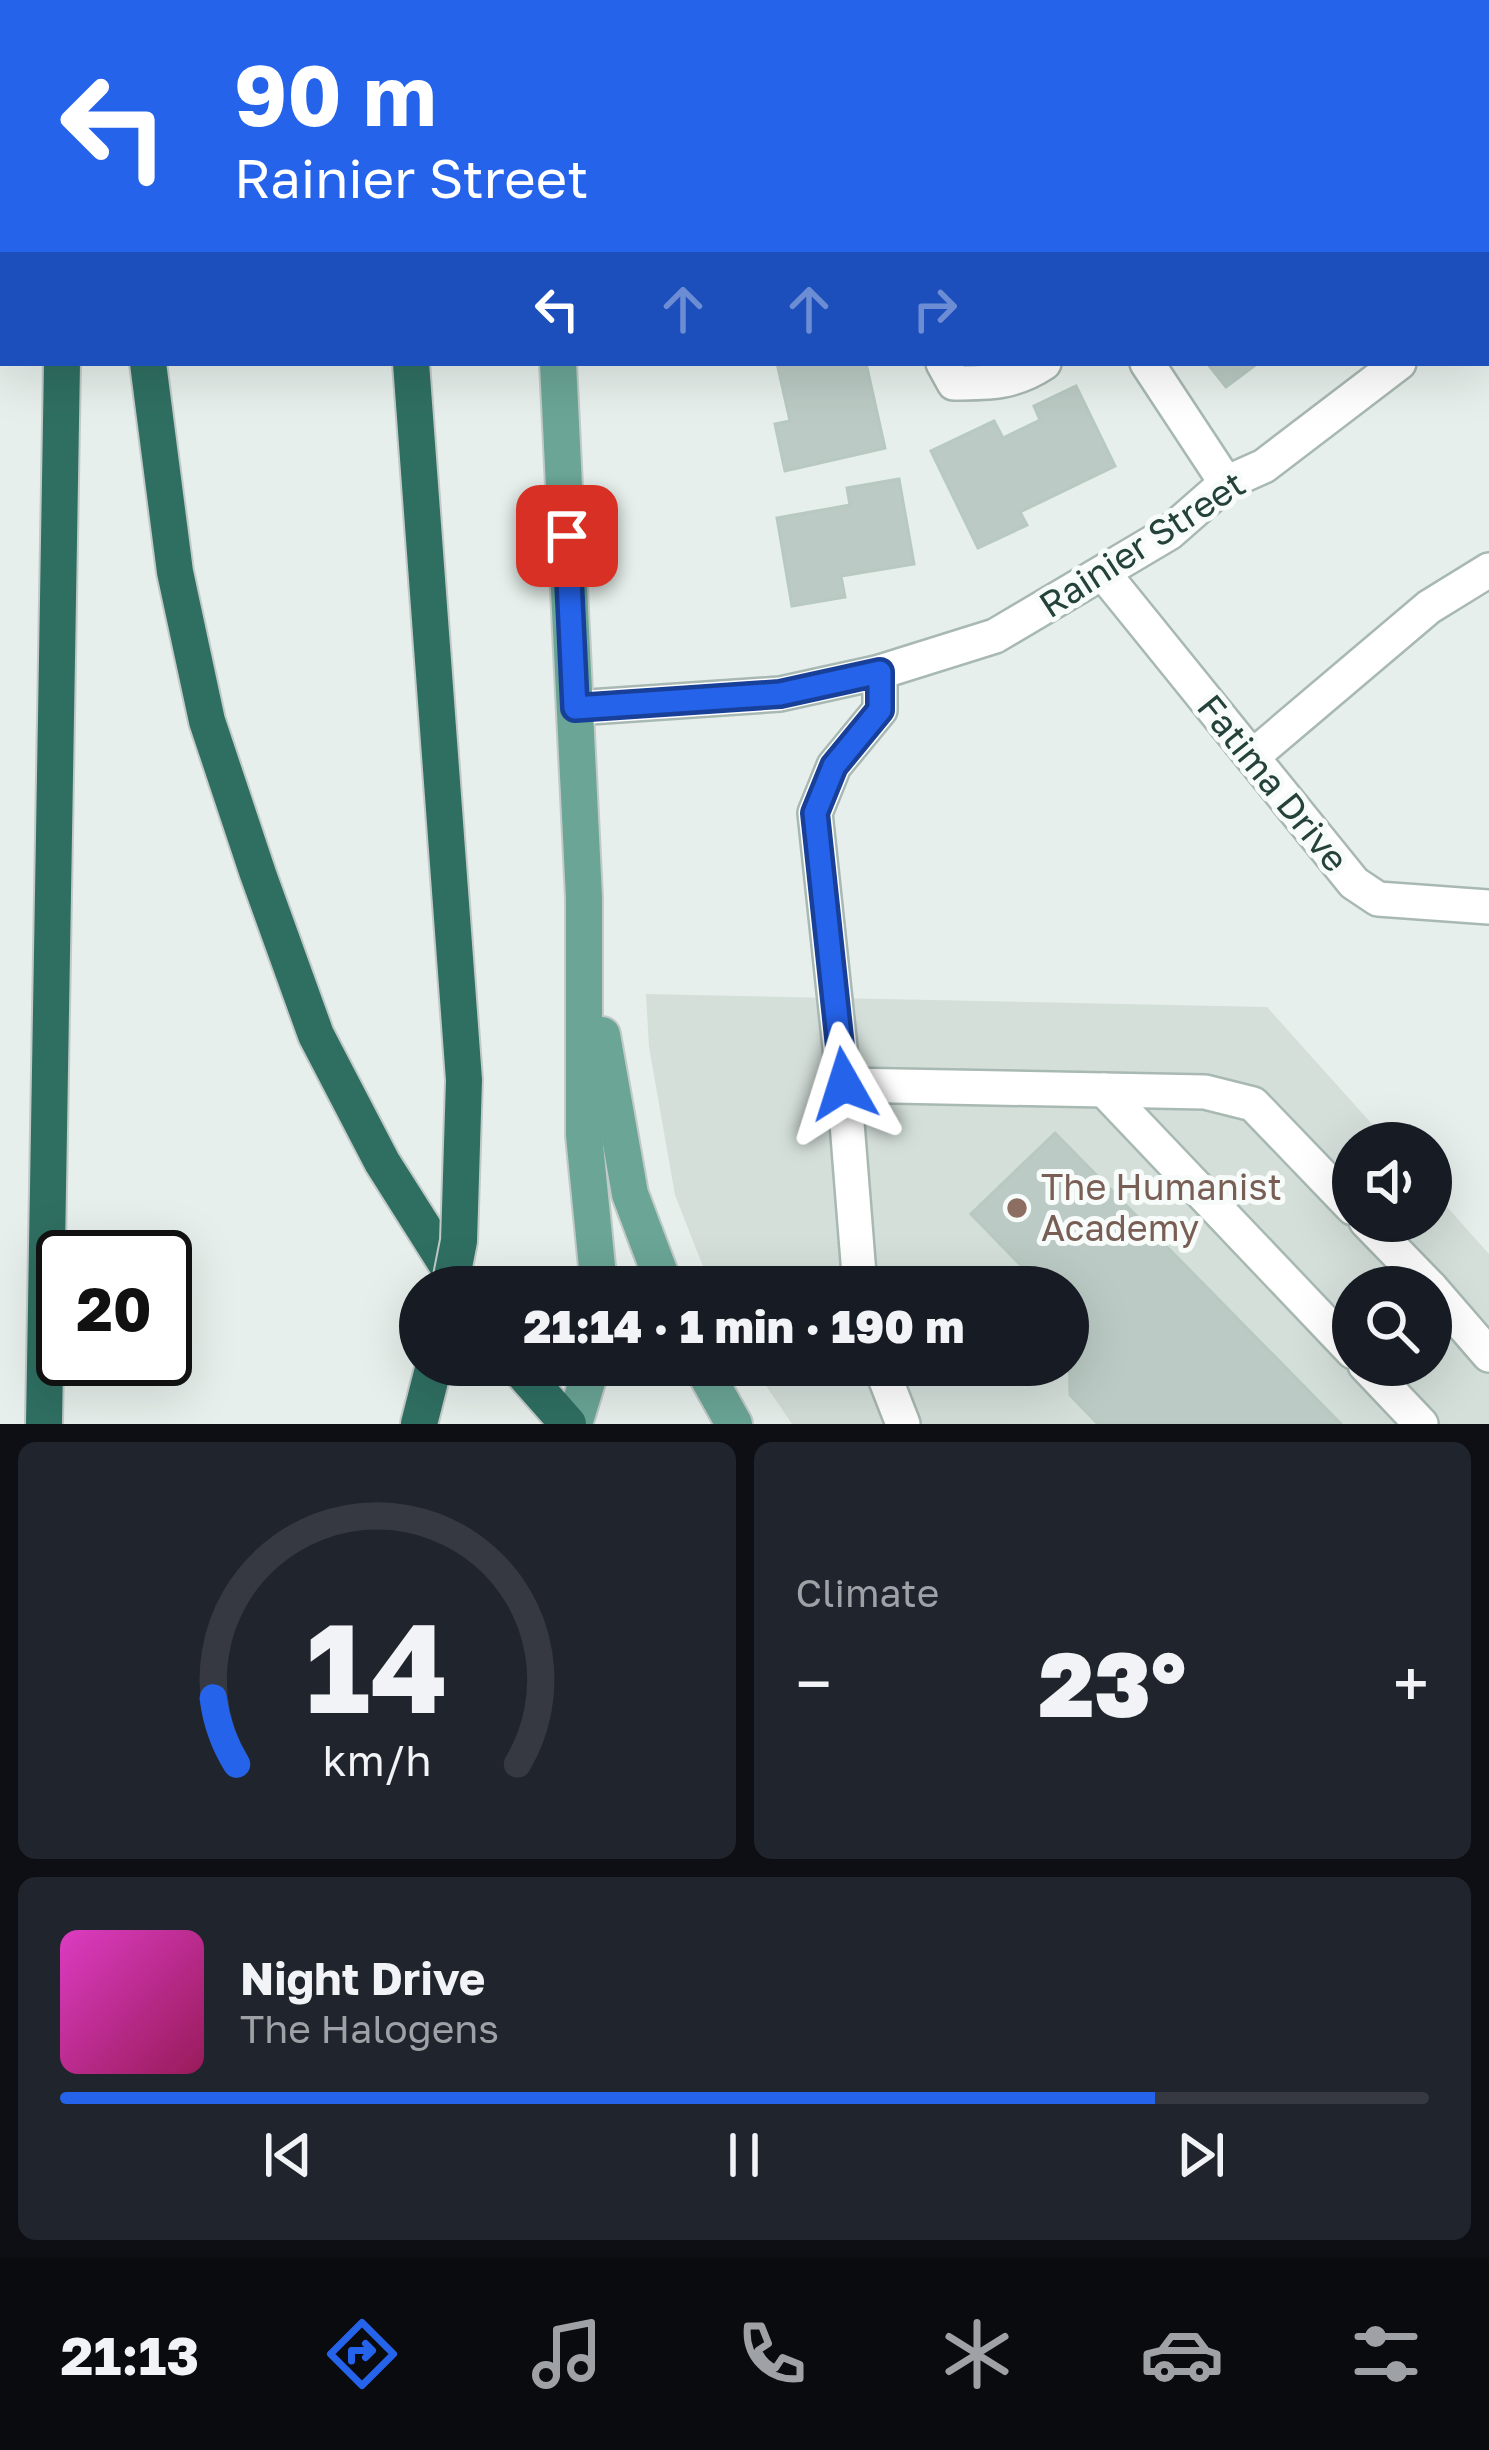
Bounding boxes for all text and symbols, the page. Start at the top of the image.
text: 90 m [234,44,436,144]
icon: left [36,48,192,204]
text: Rainier Street [234,145,589,210]
icon: left [524,276,590,342]
icon: ahead [650,276,716,342]
icon: ahead [776,276,842,342]
icon: right [902,276,968,342]
street label: Rainier Street [1031,461,1253,626]
pin [516,485,618,587]
icon: arrive [534,503,600,569]
street label: Fatima Drive [1189,686,1358,880]
position arrow [781,1021,907,1147]
map controls [1332,1122,1452,1386]
button: sound [1332,1122,1452,1242]
place label: The Humanist Academy [1041,1165,1282,1249]
marker: The Humanist Academy [1004,1195,1030,1221]
speed limit sign: 20 [36,1230,192,1386]
button: search [1332,1266,1452,1386]
text: 21:14 · 1 min · 190 m [524,1299,964,1353]
text: Climate [796,1569,939,1616]
text: 14 [306,1591,448,1740]
text: 23° [1038,1629,1186,1737]
text: − [796,1643,832,1723]
text: + [1393,1643,1429,1723]
text: km/h [322,1733,431,1784]
text: Night Drive [240,1951,485,2005]
text: The Halogens [240,2005,499,2052]
icon: previous [255,2122,321,2188]
icon: pause [711,2122,777,2188]
icon: next [1168,2122,1234,2188]
icon: directions [320,2312,404,2396]
icon: music [525,2312,609,2396]
icon: phone [730,2312,814,2396]
icon: climate [935,2312,1019,2396]
icon: car [1140,2312,1224,2396]
icon: filters [1344,2312,1428,2396]
text: 21:13 [60,2322,199,2387]

